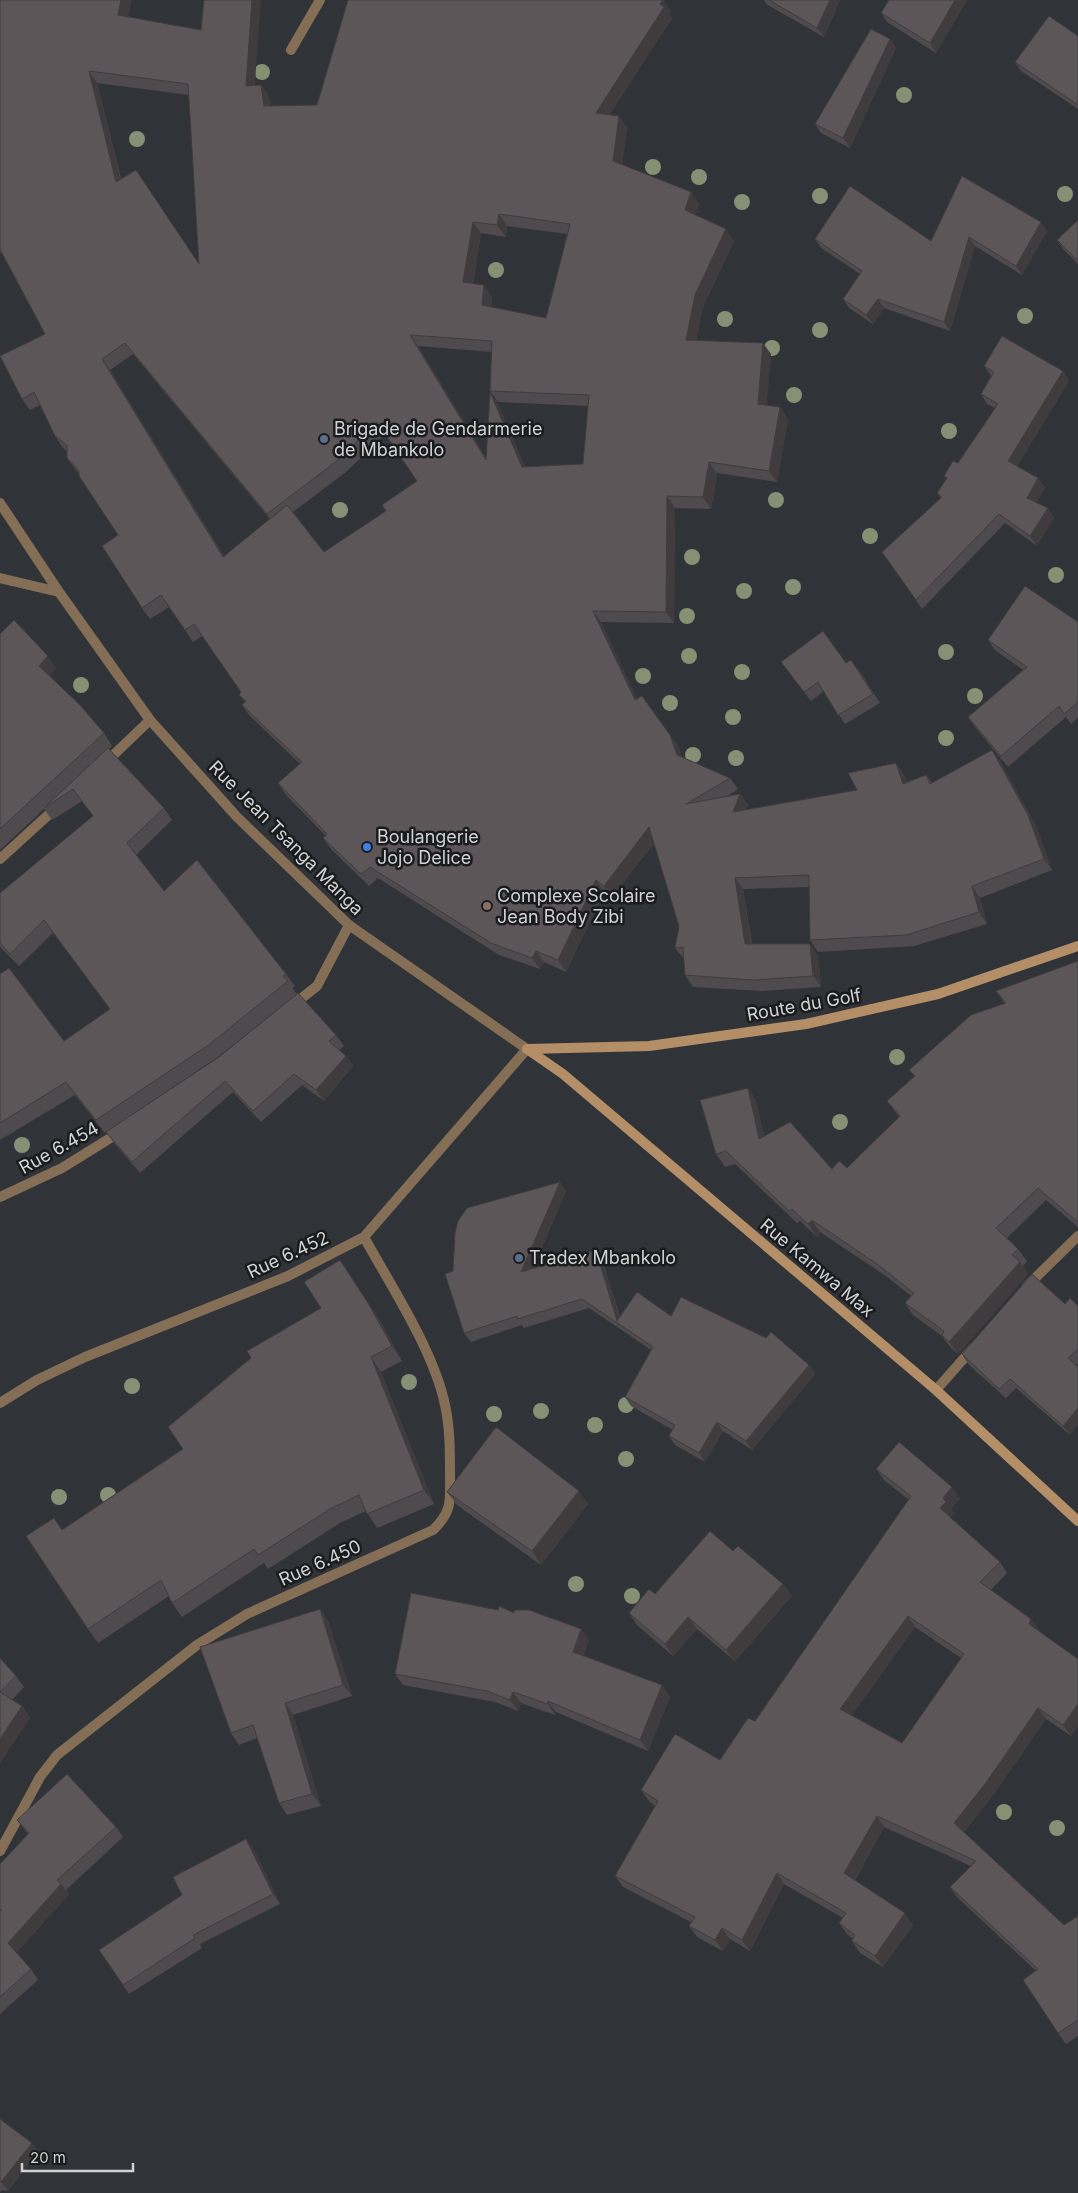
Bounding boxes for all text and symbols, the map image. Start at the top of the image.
place label: Brigade de Gendarmerie de Mbankolo [334,418,542,460]
marker: Brigade de Gendarmerie de Mbankolo [318,433,330,445]
street label: Rue Jean Tsanga Manga [205,756,368,919]
place label: Boulangerie Jojo Delice [377,826,479,868]
marker: Boulangerie Jojo Delice [361,841,373,853]
place label: Complexe Scolaire Jean Body Zibi [497,885,656,927]
marker: Complexe Scolaire Jean Body Zibi [481,900,493,912]
street label: Route du Golf [745,984,863,1025]
street label: Rue 6.454 [15,1117,102,1178]
street label: Rue Kamwa Max [756,1214,879,1321]
street label: Rue 6.452 [244,1227,332,1282]
place label: Tradex Mbankolo [529,1247,676,1268]
marker: Tradex Mbankolo [513,1252,525,1264]
street label: Rue 6.450 [276,1535,364,1590]
scale bar [22,2140,134,2172]
text: 20 m [30,2148,66,2167]

